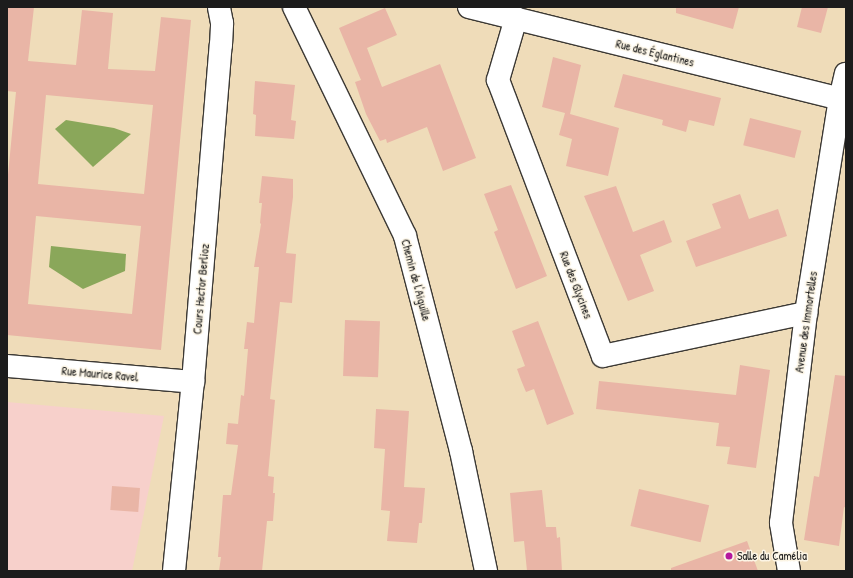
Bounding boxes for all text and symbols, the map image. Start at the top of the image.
street label: Rue des Églantines [614,36,696,70]
street label: Chemin de l'Aiguille [398,238,434,322]
street label: Cours Hector Berlioz [190,243,212,335]
street label: Rue des Glycines [557,249,595,321]
street label: Avenue des Immortelles [792,270,820,374]
street label: Rue Maurice Ravel [61,363,139,385]
place label: Salle du Camélia [737,549,807,563]
marker: Salle du Camélia [724,551,734,561]

